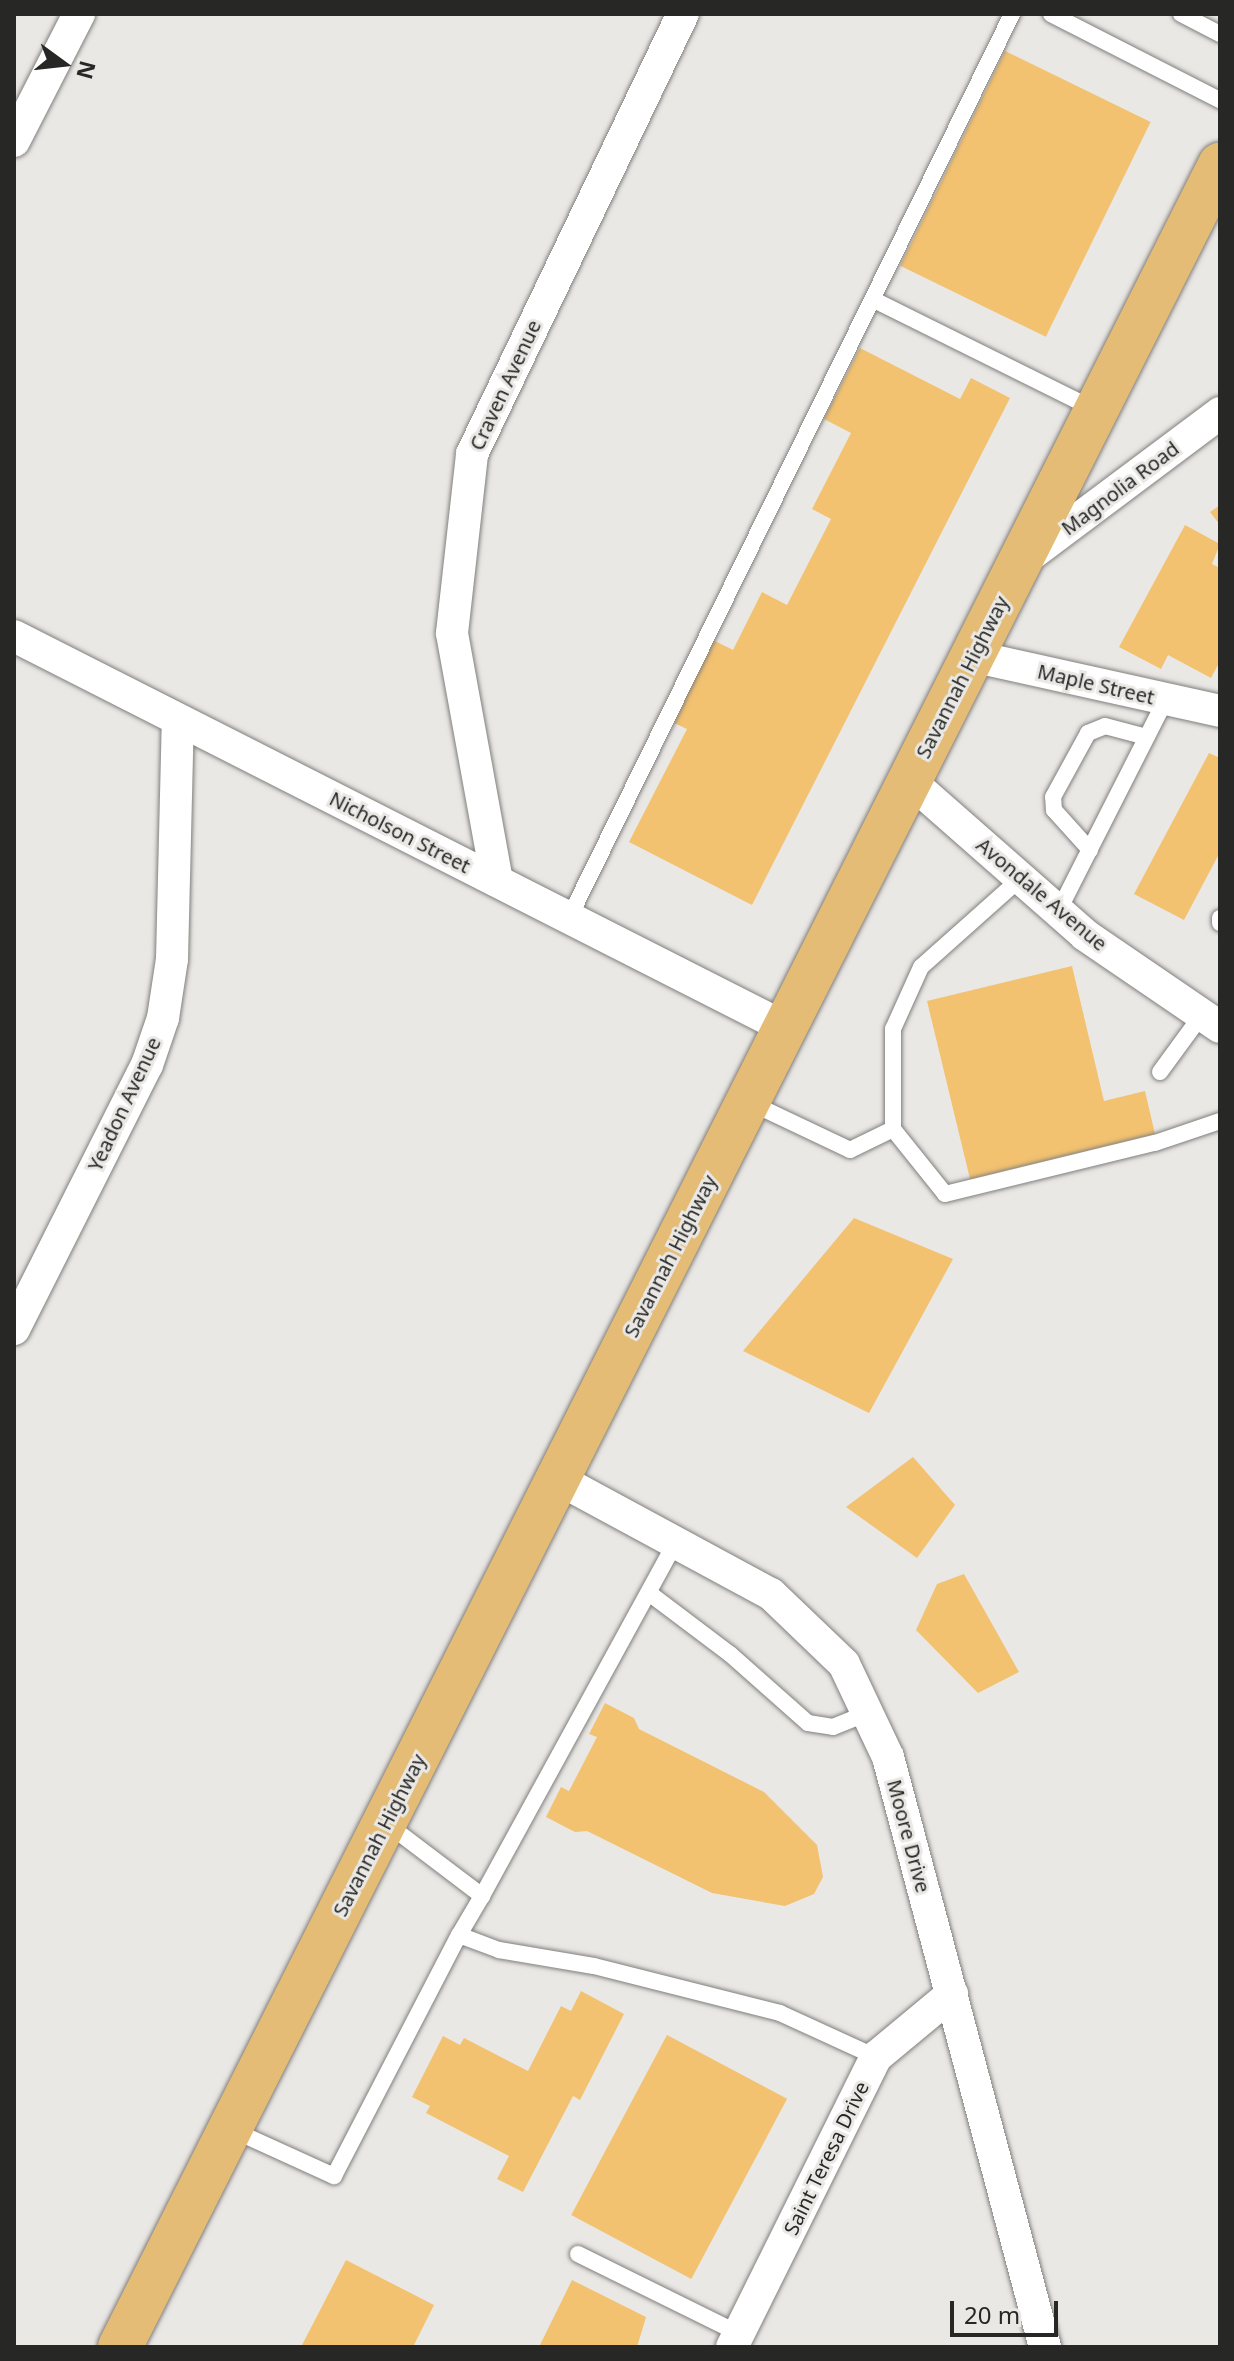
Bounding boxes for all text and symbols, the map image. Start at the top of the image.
north arrow [24,24,104,104]
text: N [70,58,104,83]
street label: Craven Avenue [464,316,546,454]
street label: Magnolia Road [1057,436,1183,540]
street label: Savannah Highway [911,592,1013,762]
street label: Maple Street [1035,659,1157,709]
street label: Nicholson Street [326,786,474,878]
street label: Avondale Avenue [972,832,1112,956]
street label: Yeadon Avenue [82,1033,166,1175]
street label: Savannah Highway [619,1171,721,1341]
street label: Savannah Highway [328,1750,430,1920]
street label: Moore Drive [882,1777,936,1895]
street label: Saint Teresa Drive [778,2077,874,2239]
scale bar [954,2285,1062,2335]
text: 20 m [964,2298,1020,2331]

